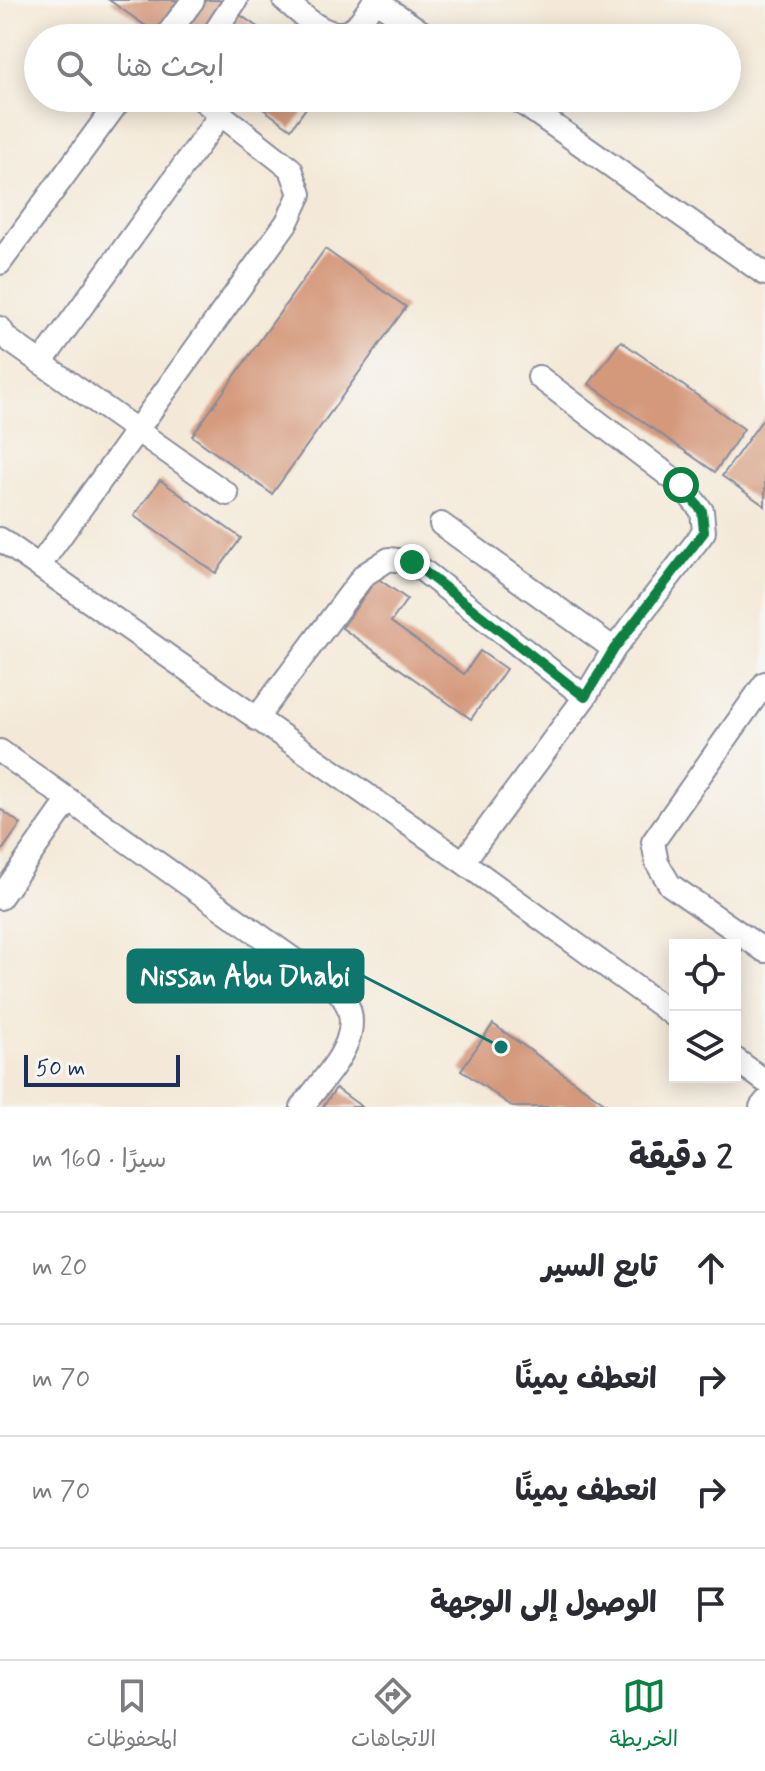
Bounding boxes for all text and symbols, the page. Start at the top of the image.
search box [24,24,741,112]
icon: search [52,46,96,90]
text: ابحث هنا [116,48,224,87]
route start [663,467,699,503]
route end [394,544,430,580]
map controls [669,939,741,1083]
button: locate [669,939,741,1011]
callout: Nissan Abu Dhabi [128,950,363,1002]
text: Nissan Abu Dhabi [140,959,350,996]
button: layers [669,1011,741,1083]
scale bar [24,1051,180,1087]
text: 50 m [36,1055,85,1083]
text: 2 دقيقة [629,1136,733,1181]
text: سيرًا · 160 m [32,1143,167,1177]
icon: ahead [689,1246,733,1290]
text: تابع السير [542,1248,657,1287]
text: 20 m [32,1251,87,1285]
icon: right [689,1358,733,1402]
text: انعطف يمينًا [515,1360,657,1399]
text: 70 m [32,1363,90,1397]
icon: right [689,1470,733,1514]
text: انعطف يمينًا [515,1472,657,1511]
text: 70 m [32,1475,90,1509]
icon: arrive [689,1582,733,1626]
text: الوصول إلى الوجهة [430,1584,657,1623]
tab: المحفوظات [87,1674,177,1758]
tab: الاتجاهات [351,1674,436,1758]
tab: الخريطة [610,1674,678,1758]

